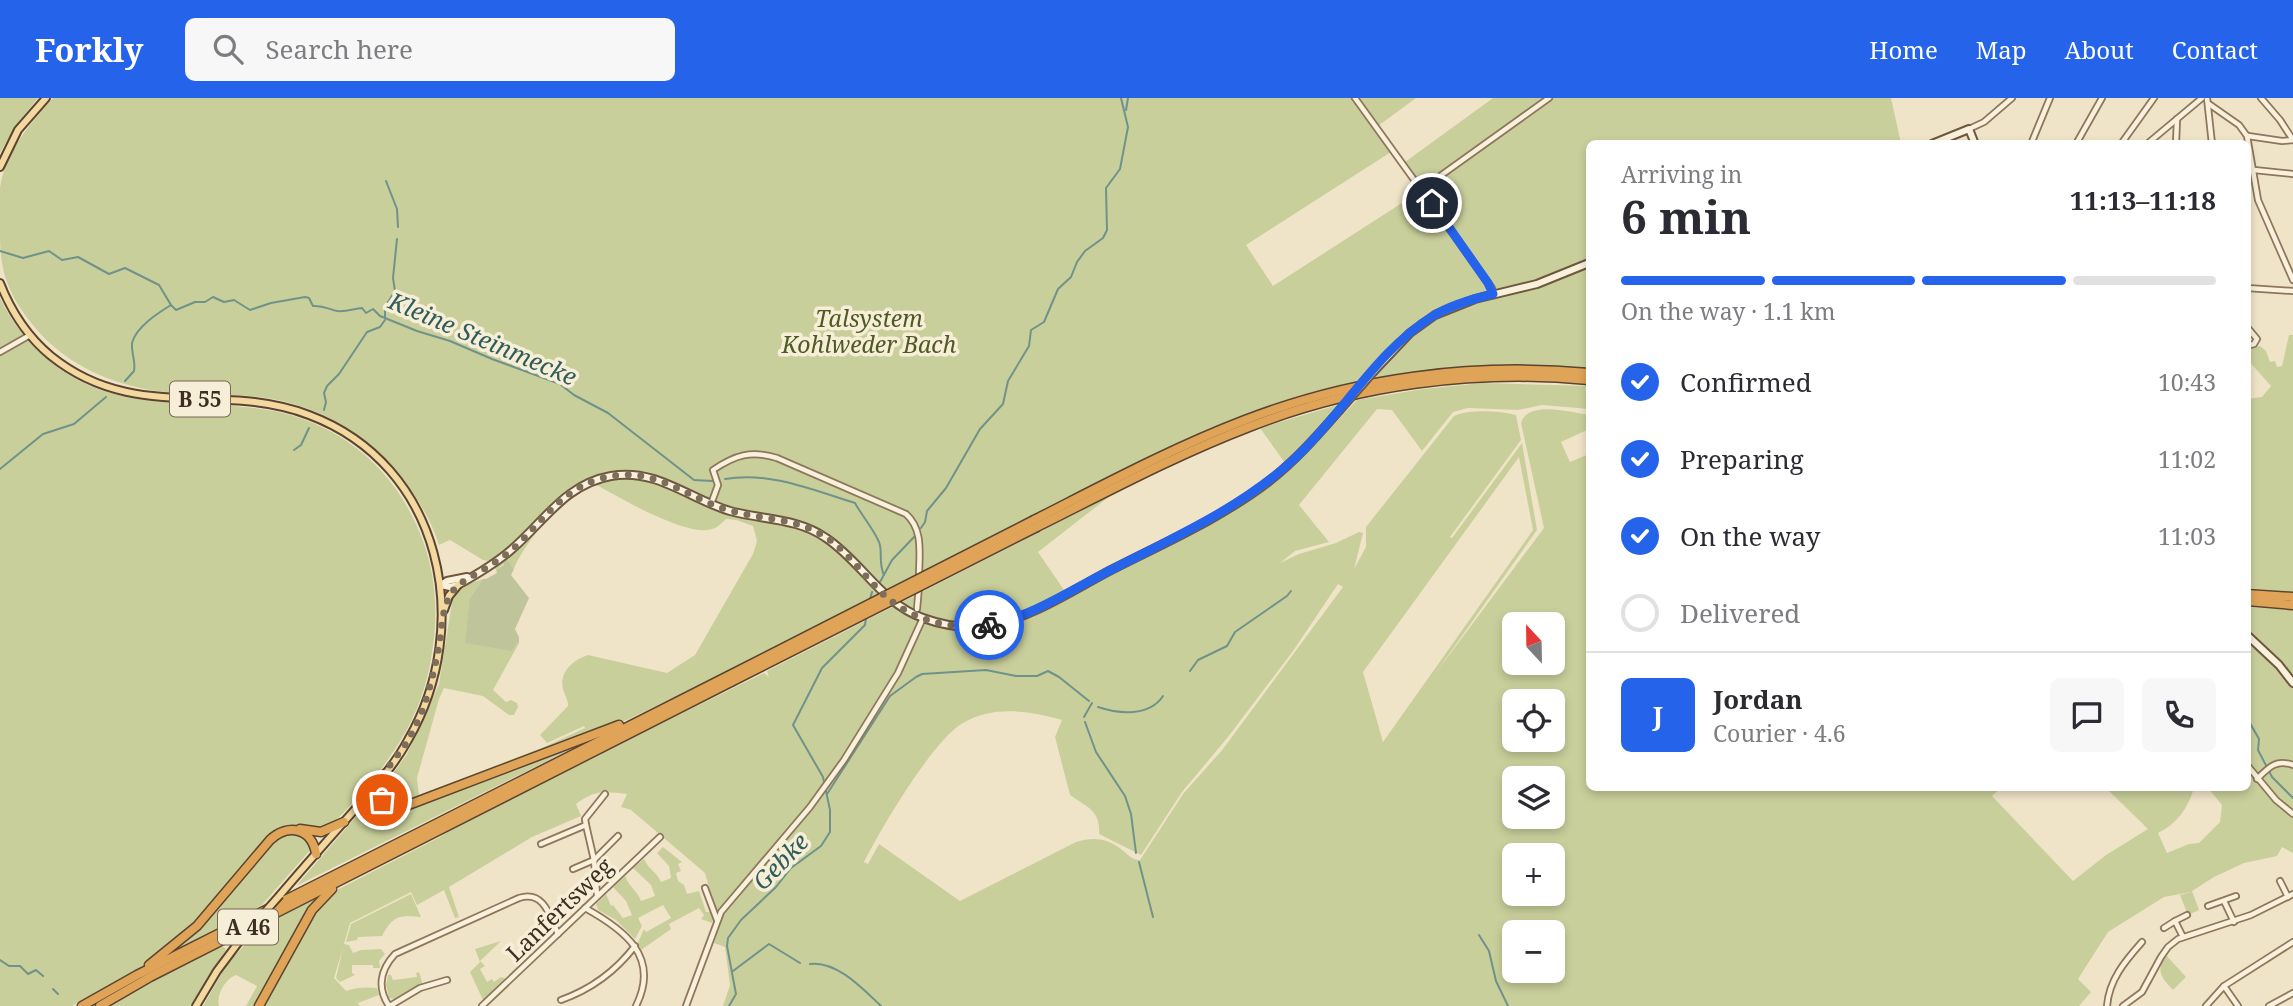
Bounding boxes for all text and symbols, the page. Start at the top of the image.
search box [185,18,675,81]
text: Forkly [35,27,143,72]
icon: search [209,30,247,68]
text: Search here [265,31,413,67]
text: Home [1869,33,1938,66]
text: Map [1976,33,2027,66]
text: About [2065,33,2134,66]
text: Contact [2172,33,2258,66]
text: Arriving in [1621,158,1742,190]
pin [1402,173,1462,233]
text: 11:13–11:18 [2070,182,2216,218]
icon: home [1413,184,1451,222]
text: 6 min [1621,185,1751,247]
water label: Kleine Steinmecke [383,283,582,393]
text: On the way · 1.1 km [1621,295,1836,327]
park label: Talsystem Kohlweder Bach [781,302,956,360]
icon: check [1621,363,1659,401]
text: Confirmed [1680,364,1812,400]
text: 10:43 [2158,366,2216,398]
road number: B 55 [170,382,230,416]
icon: check [1621,440,1659,478]
text: Preparing [1680,441,1804,477]
text: 11:02 [2158,443,2216,475]
icon: check [1621,517,1659,555]
text: On the way [1680,518,1820,554]
text: 11:03 [2158,520,2216,552]
courier [954,590,1024,660]
text: Delivered [1680,595,1800,631]
icon: bike [970,606,1008,644]
north arrow [1502,612,1564,676]
map controls [1502,612,1565,983]
button: chat [2050,678,2124,752]
button: phone [2142,678,2216,752]
text: Jordan [1713,681,1803,717]
button: locate [1502,689,1565,752]
text: J [1653,697,1663,733]
text: Courier · 4.6 [1713,717,1846,749]
button: layers [1502,766,1565,829]
pin [352,770,412,830]
icon: bag [363,781,401,819]
water label: Gebke [745,825,815,897]
button: + [1502,843,1565,906]
street label: Lanfertsweg [499,850,620,968]
road number: A 46 [218,910,278,944]
button: − [1502,920,1565,983]

